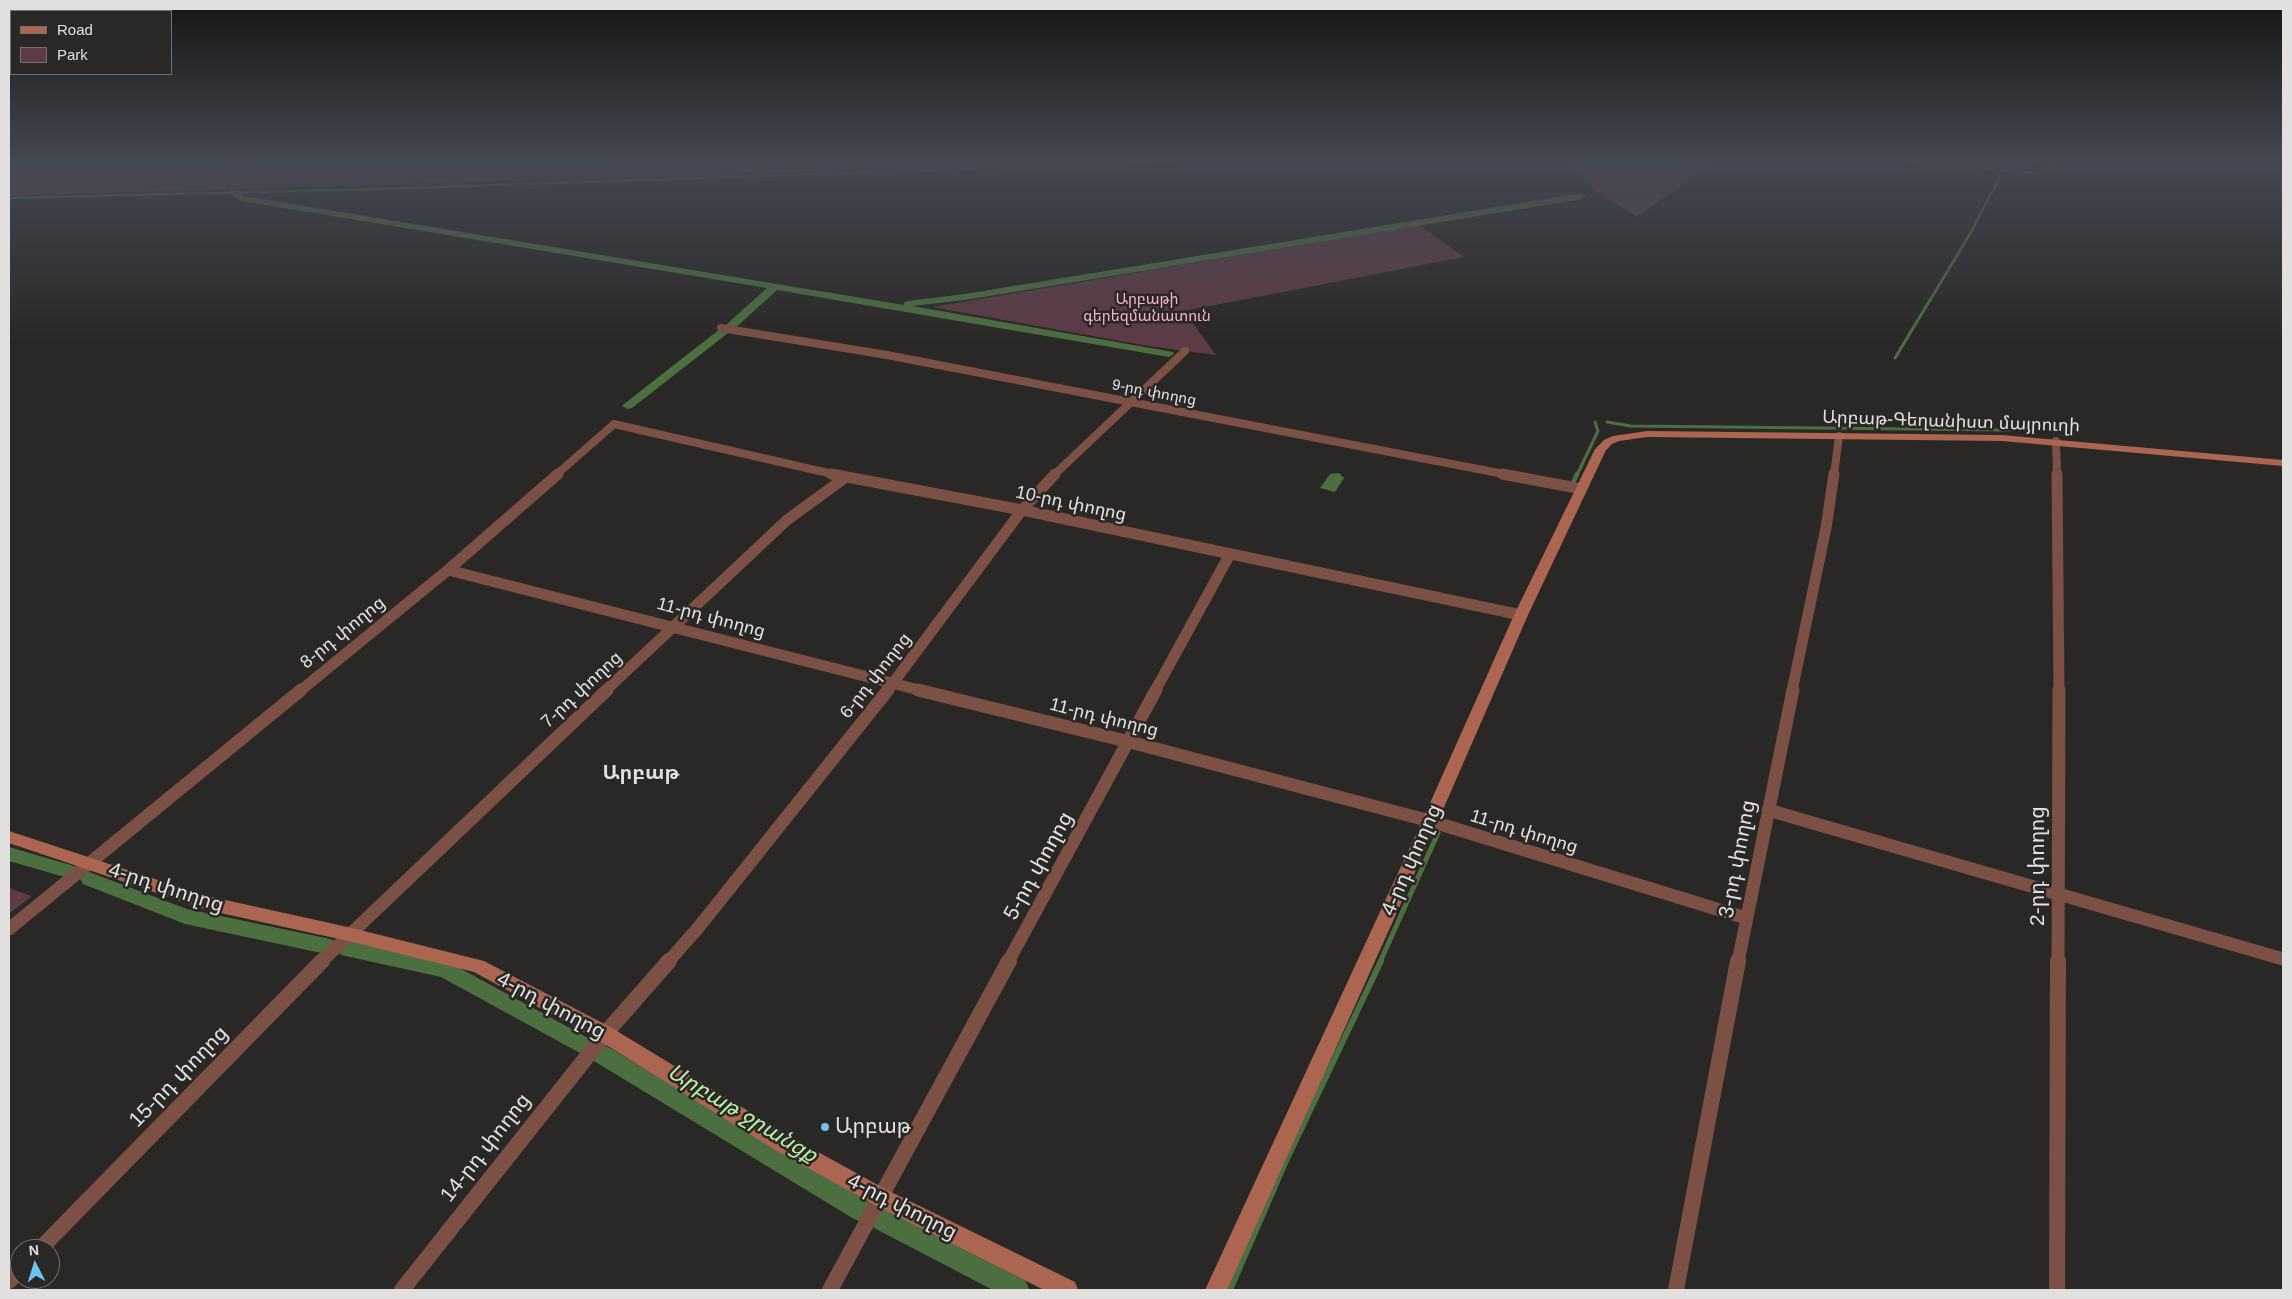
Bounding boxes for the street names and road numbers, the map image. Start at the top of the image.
street label: 9-րդ փողոց [1110,376,1198,410]
street label: Արբաթ-Գեղանիստ մայրուղի [1822,407,2080,437]
street label: 10-րդ փողոց [1014,482,1128,526]
street label: 8-րդ փողոց [296,592,390,674]
street label: 11-րդ փողոց [654,593,768,643]
street label: 6-րդ փողոց [836,629,916,723]
street label: 7-րդ փողոց [537,647,627,733]
street label: 11-րդ փողոց [1047,694,1161,742]
street label: 3-րդ փողոց [1714,798,1762,920]
street label: 4-րդ փողոց [1376,800,1448,920]
street label: 11-րդ փողոց [1468,805,1580,859]
street label: 2-րդ փողոց [2025,806,2051,926]
street label: 5-րդ փողոց [999,808,1079,924]
street label: 4-րդ փողոց [105,858,227,918]
street label: 4-րդ փողոց [492,967,610,1045]
street label: 15-րդ փողոց [124,1021,234,1133]
street label: 14-րդ փողոց [436,1088,536,1208]
street label: 4-րդ փողոց [843,1169,961,1245]

